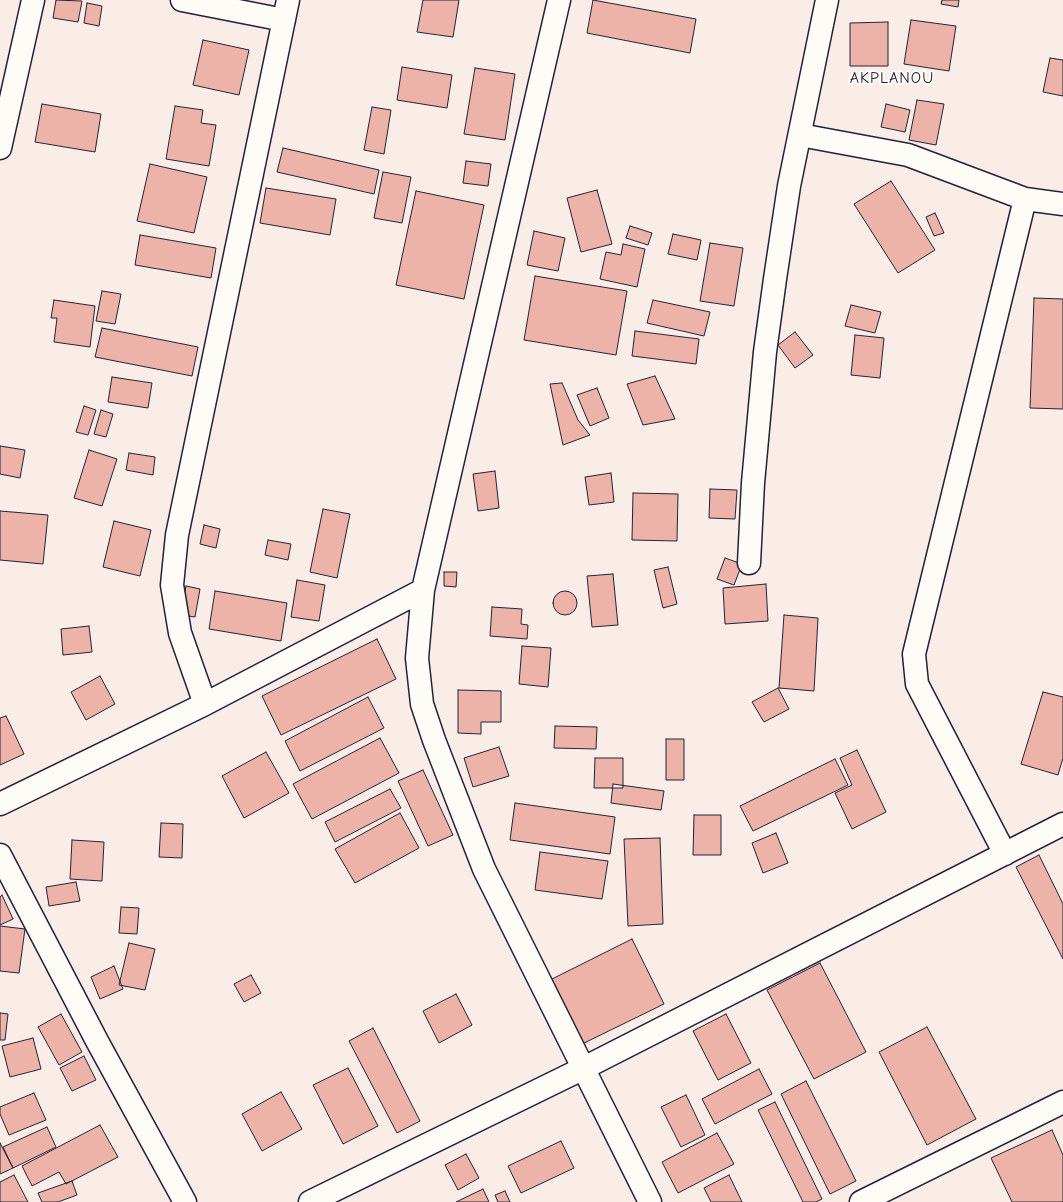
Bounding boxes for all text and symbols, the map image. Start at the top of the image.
district label: AKPLANOU [850,68,934,88]

